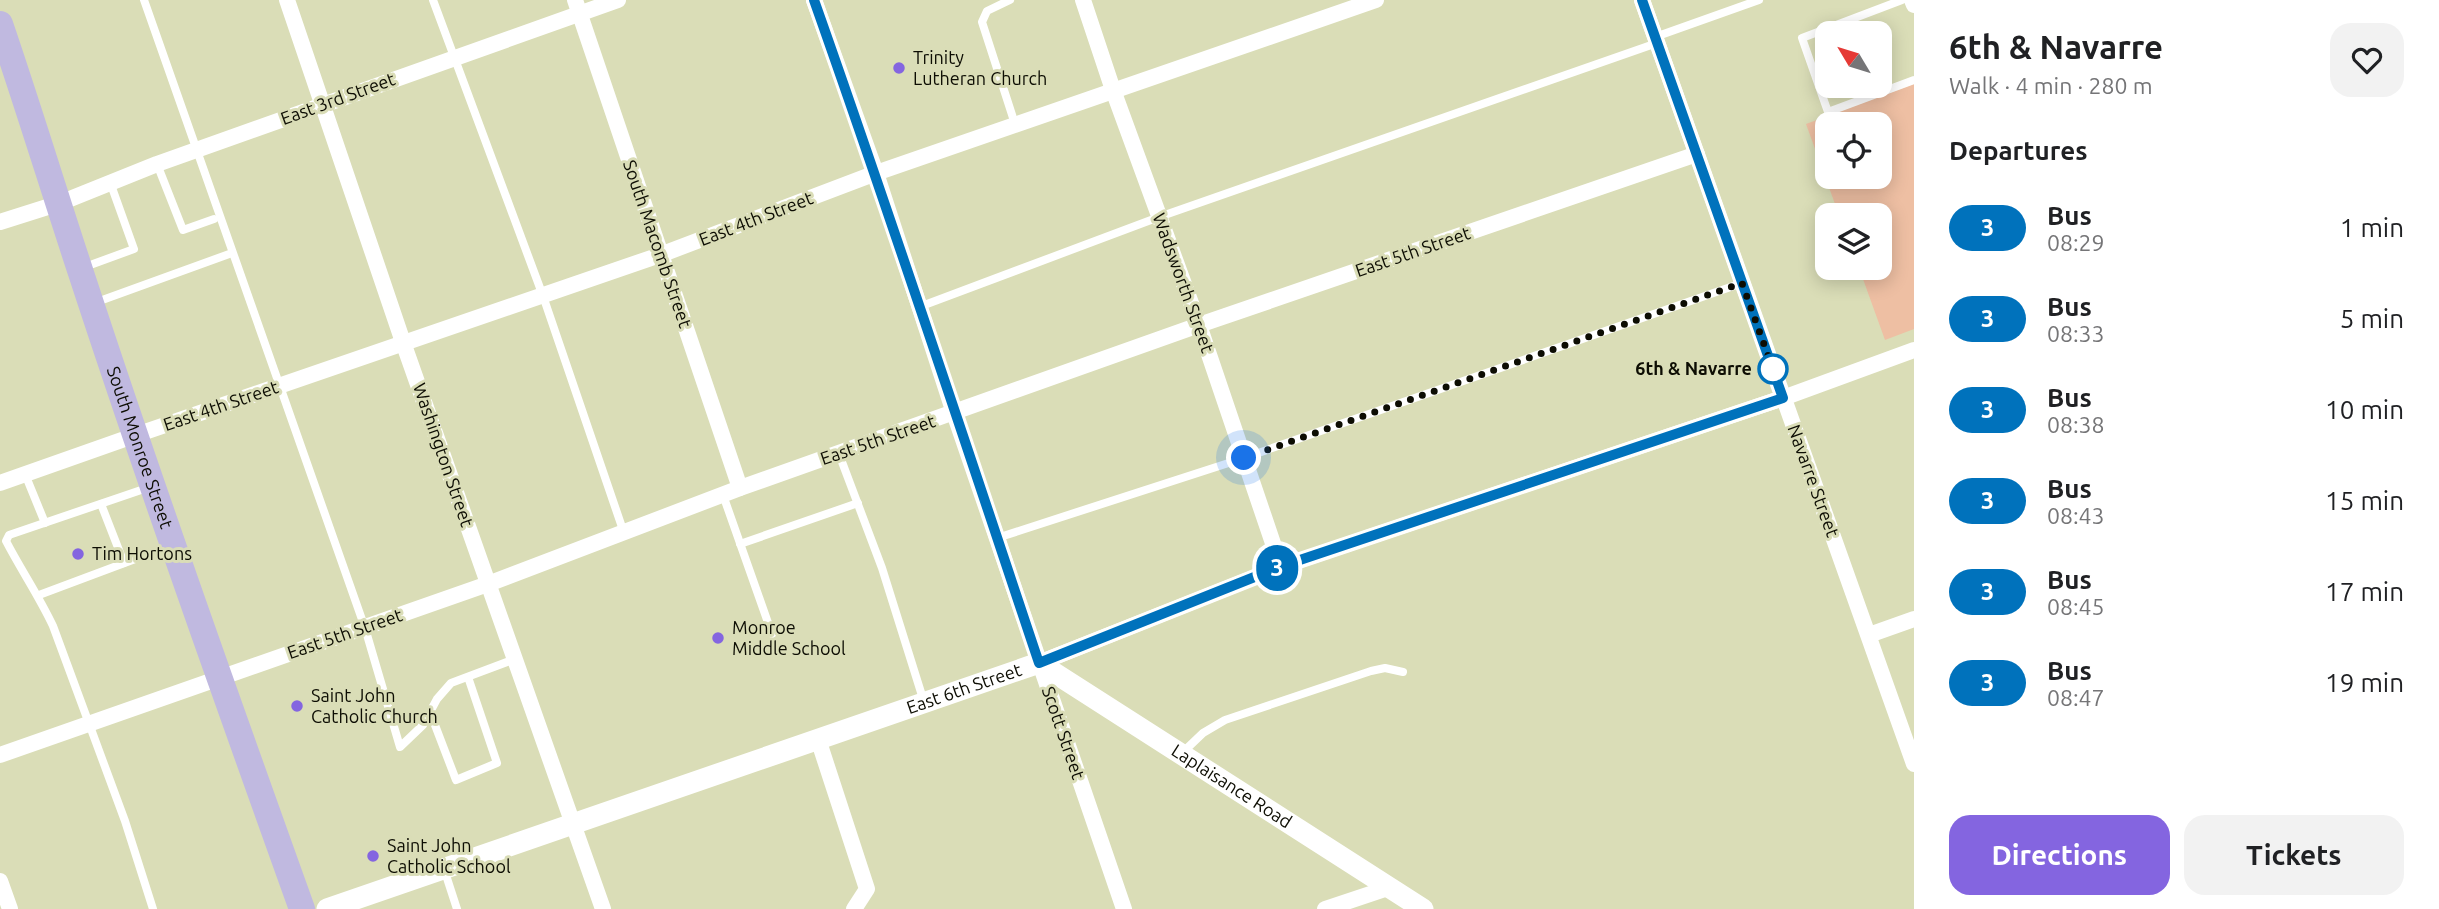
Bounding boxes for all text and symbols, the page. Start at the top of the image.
north arrow [1815,21,1892,98]
map controls [1815,21,1892,280]
button: heart [2330,23,2404,97]
text: 6th & Navarre [1949,28,2163,65]
place label: Trinity Lutheran Church [913,47,1047,88]
marker: Trinity Lutheran Church [891,60,907,76]
street label: East 3rd Street [278,68,398,128]
text: Walk · 4 min · 280 m [1949,73,2153,98]
button: locate [1815,112,1892,189]
text: Departures [1949,136,2087,165]
street label: South Macomb Street [620,157,696,330]
street label: East 4th Street [696,187,815,249]
text: Bus [2047,201,2092,230]
button: layers [1815,203,1892,280]
street label: Wadsworth Street [1149,210,1218,355]
text: 1 min [2340,213,2404,242]
text: 3 [1981,214,1994,241]
street label: East 5th Street [1353,222,1473,280]
text: 08:29 [2047,230,2105,255]
text: Bus [2047,292,2092,321]
text: 5 min [2340,304,2404,333]
text: 3 [1981,305,1994,332]
text: 08:33 [2047,321,2105,346]
marker: 6th & Navarre [1758,354,1788,384]
place label: 6th & Navarre [1635,358,1752,378]
street label: South Monroe Street [104,364,177,531]
street label: East 4th Street [161,376,281,434]
street label: Washington Street [410,380,478,529]
text: Bus [2047,383,2092,412]
text: 10 min [2325,395,2404,424]
text: 3 [1981,396,1994,423]
street label: East 5th Street [818,410,938,468]
text: 08:38 [2047,412,2105,437]
street label: Navarre Street [1784,422,1844,540]
your location [1226,440,1261,475]
text: Bus [2047,474,2092,503]
text: 15 min [2325,486,2404,515]
text: 3 [1981,487,1994,514]
text: 08:43 [2047,503,2105,528]
place label: Tim Hortons [92,543,192,563]
line badge: 3 [1254,545,1300,591]
marker: Tim Hortons [70,546,86,562]
text: 3 [1270,554,1284,581]
text: Bus [2047,565,2092,594]
text: 17 min [2325,577,2404,606]
text: 3 [1981,578,1994,605]
text: 08:45 [2047,594,2105,619]
street label: East 5th Street [285,604,405,662]
place label: Monroe Middle School [732,617,846,658]
marker: Monroe Middle School [710,630,726,646]
text: Bus [2047,656,2092,685]
street label: East 6th Street [904,659,1024,717]
text: 19 min [2325,668,2404,697]
text: 3 [1981,669,1994,696]
street label: Scott Street [1039,684,1089,782]
place label: Saint John Catholic Church [311,685,438,726]
text: 08:47 [2047,685,2105,710]
marker: Saint John Catholic Church [289,698,305,714]
street label: Laplaisance Road [1168,740,1296,831]
button: Directions [1949,815,2170,895]
button: Tickets [2184,815,2404,895]
place label: Saint John Catholic School [387,835,511,876]
marker: Saint John Catholic School [365,848,381,864]

